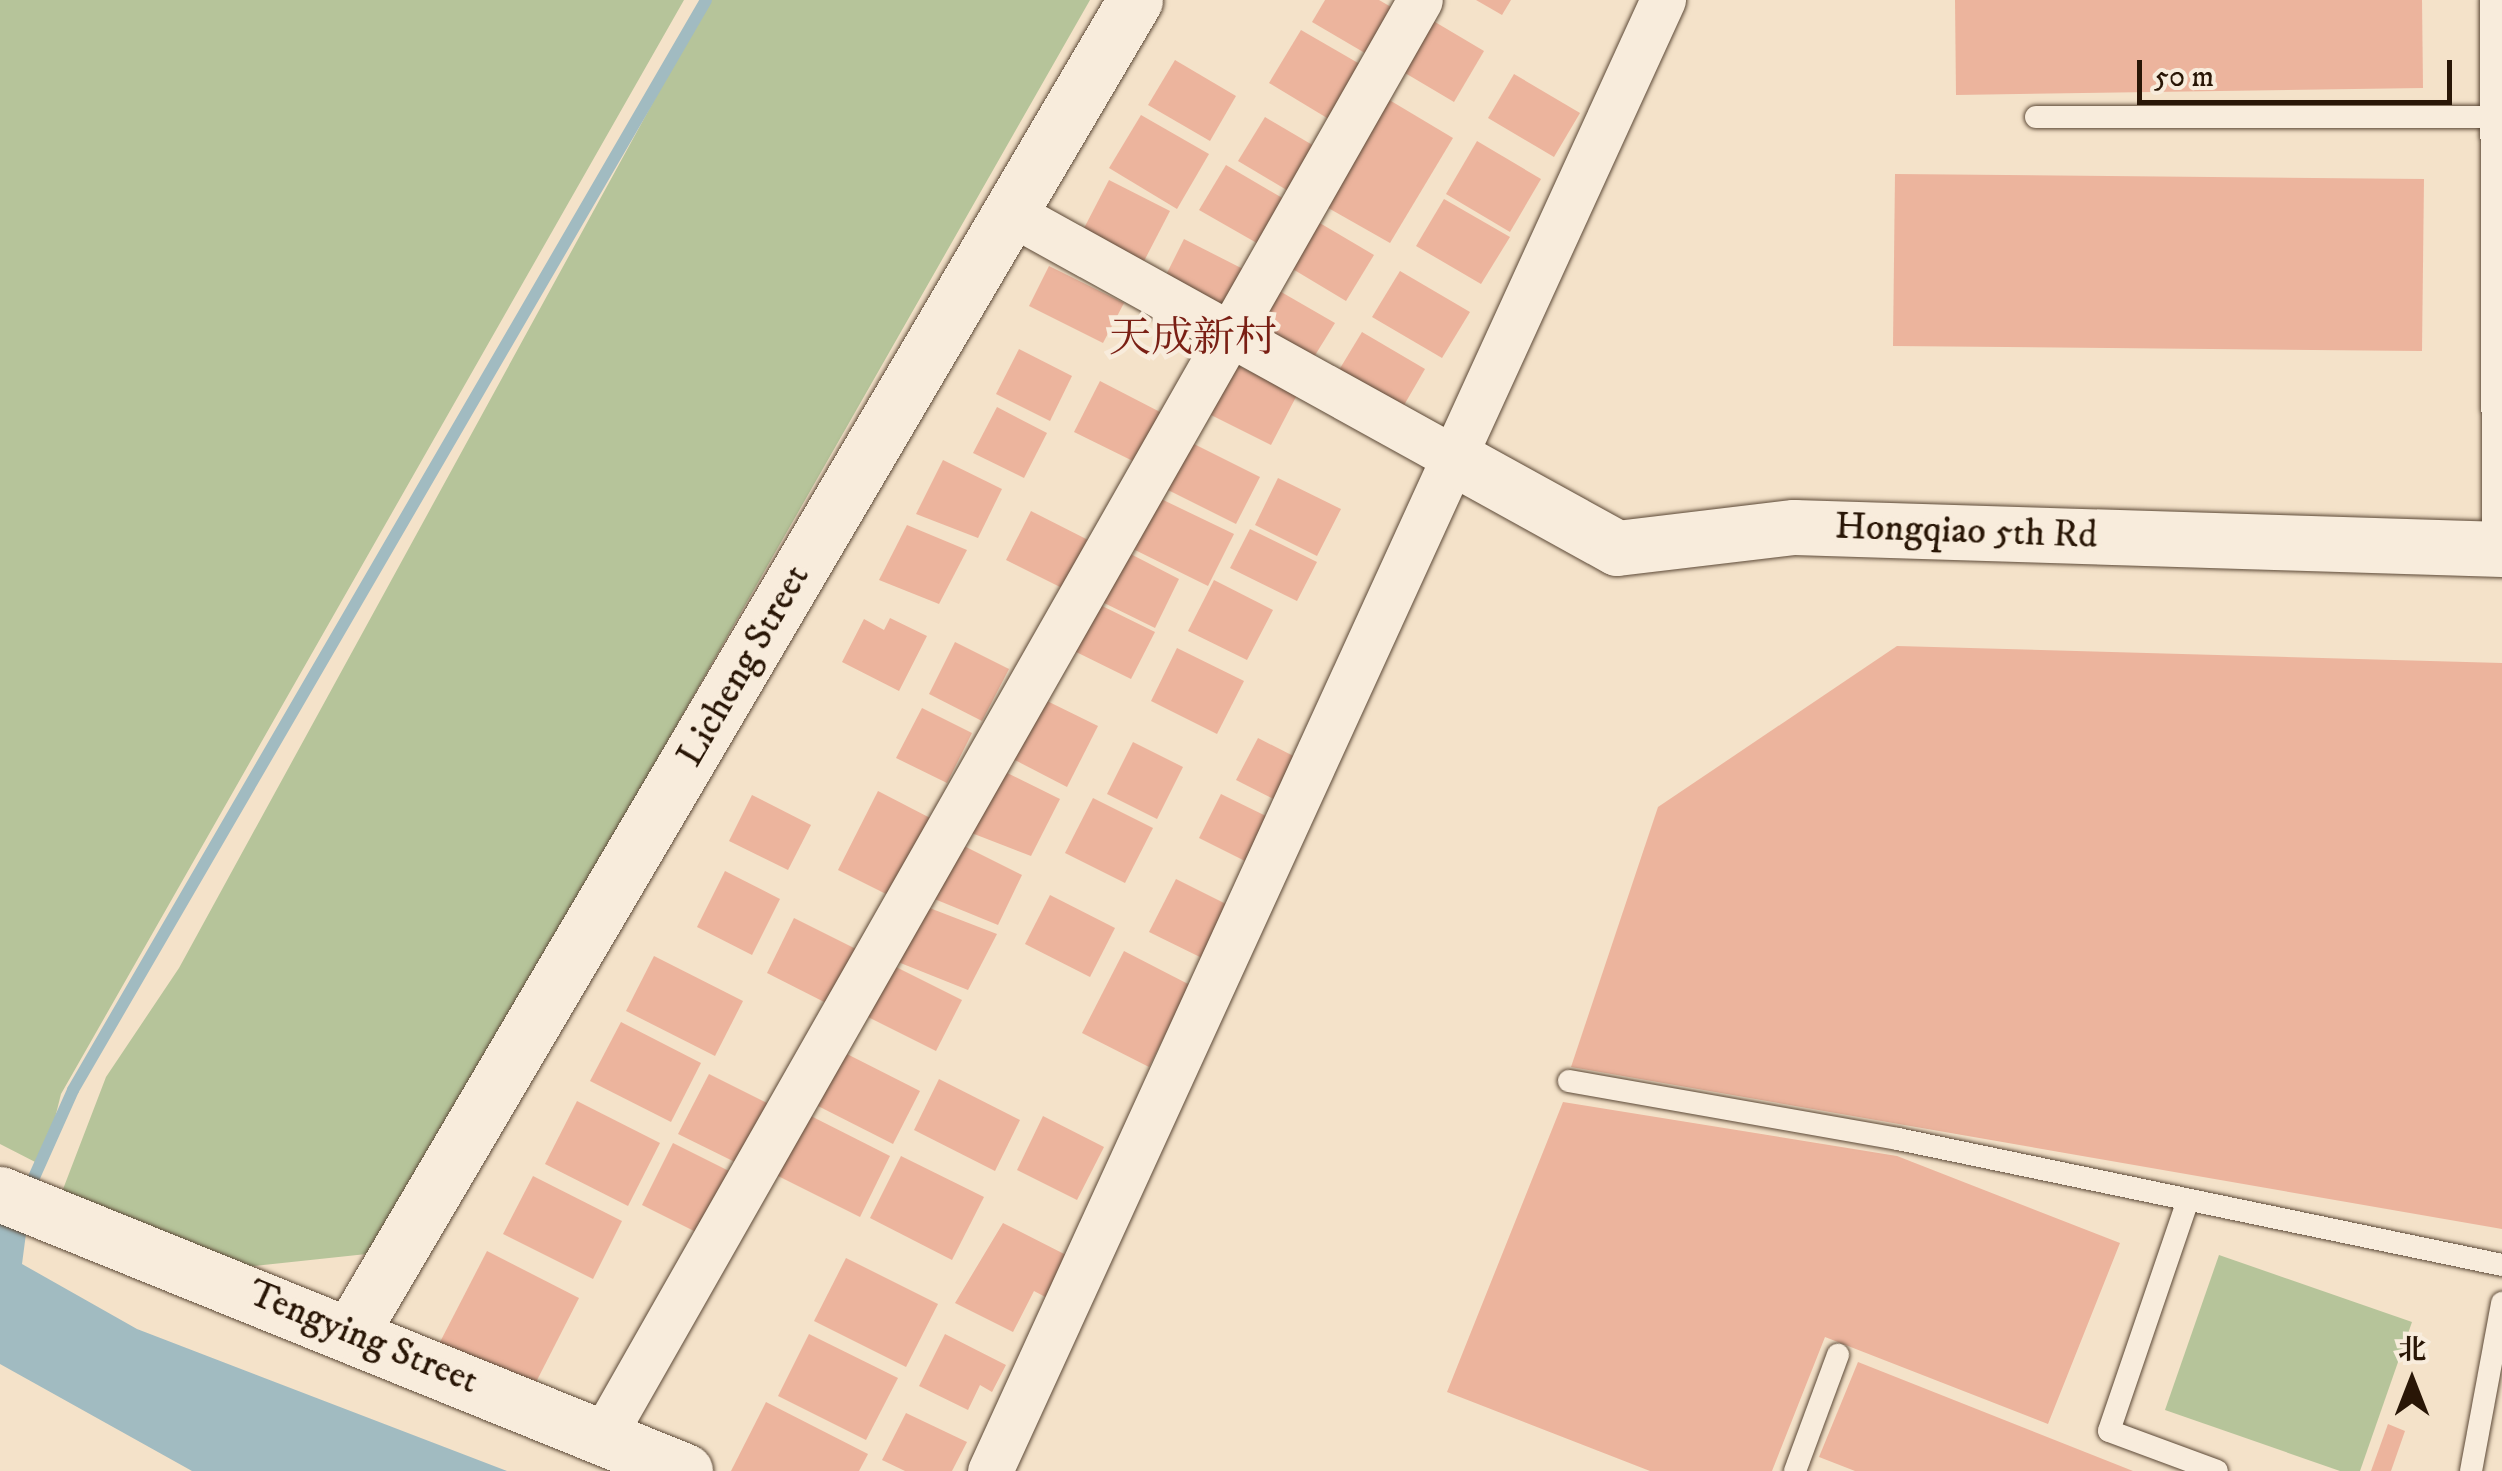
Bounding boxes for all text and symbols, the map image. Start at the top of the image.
scale bar [2142,40,2457,102]
text: 50 m [2154,59,2214,96]
district label: 天成新村 [1109,314,1277,364]
street label: Hongqiao 5th Rd [1834,505,2098,559]
street label: Licheng Street [668,557,820,775]
street label: Tengying Street [242,1271,484,1405]
north arrow [2362,1331,2462,1431]
text: 北 [2398,1333,2426,1368]

